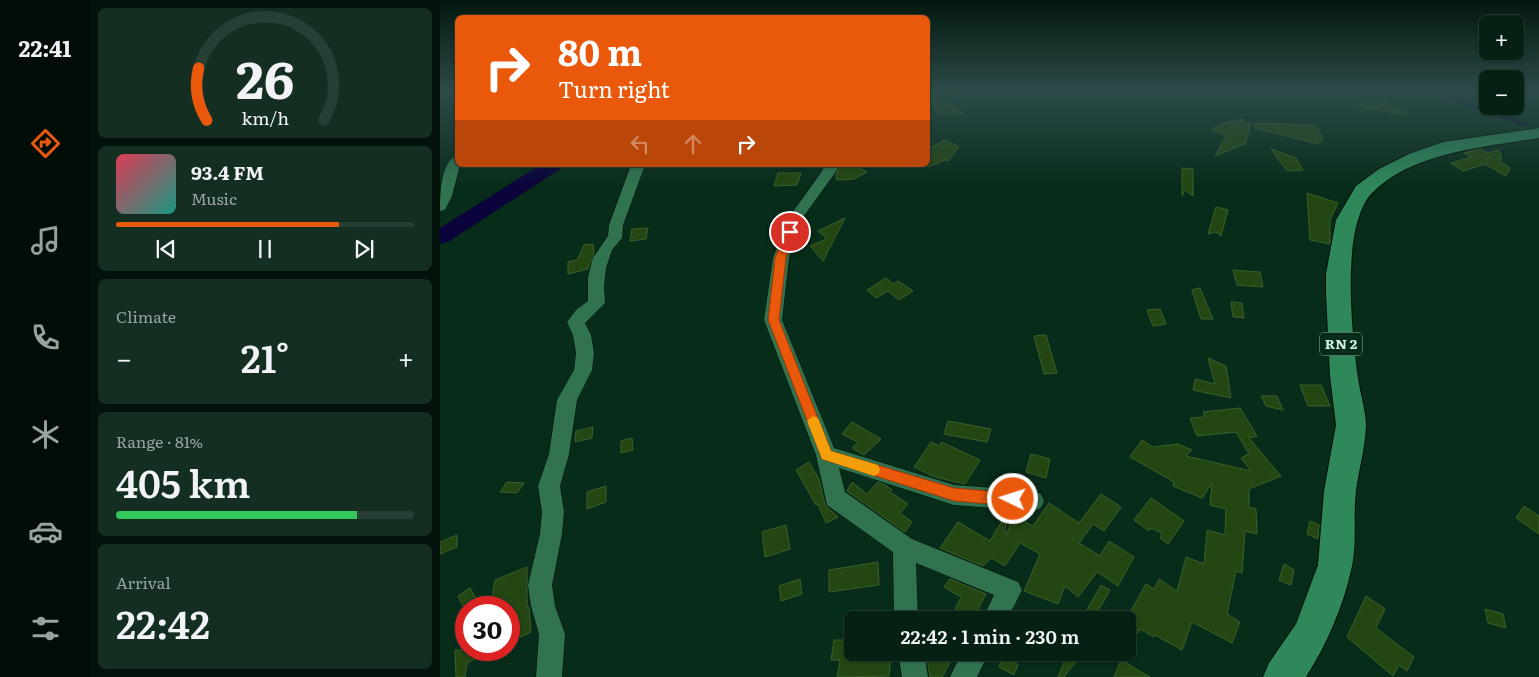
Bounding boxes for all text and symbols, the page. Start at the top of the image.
map controls [1479,15,1524,115]
button: + [1479,15,1524,60]
text: 80 m [558,25,642,77]
text: 22:41 [19,31,71,64]
icon: right [475,35,540,100]
text: 26 [236,38,294,115]
button: − [1479,70,1524,115]
text: Turn right [558,72,670,105]
text: km/h [241,104,289,131]
icon: directions [28,126,63,161]
icon: left [626,130,654,158]
icon: ahead [679,130,707,158]
icon: right [732,130,760,158]
text: 93.4 FM [191,158,264,186]
text: Music [191,186,237,210]
pin [769,211,811,253]
icon: arrive [776,218,804,246]
icon: music [28,223,63,258]
icon: previous [152,235,180,263]
icon: pause [251,235,279,263]
icon: next [350,235,378,263]
text: Climate [116,304,176,328]
icon: phone [28,320,63,355]
text: 21° [241,328,289,385]
road number: RN 2 [1320,332,1362,356]
text: − [116,336,132,378]
text: + [398,336,414,378]
icon: climate [28,417,63,452]
text: Range · 81% [116,429,203,453]
text: 405 km [116,453,250,510]
position arrow [986,472,1038,524]
icon: car [28,514,63,549]
text: Arrival [116,570,171,594]
text: 22:42 [116,594,210,651]
speed limit sign: 30 [455,596,520,661]
icon: filters [28,611,63,646]
text: 22:42 · 1 min · 230 m [900,622,1080,650]

